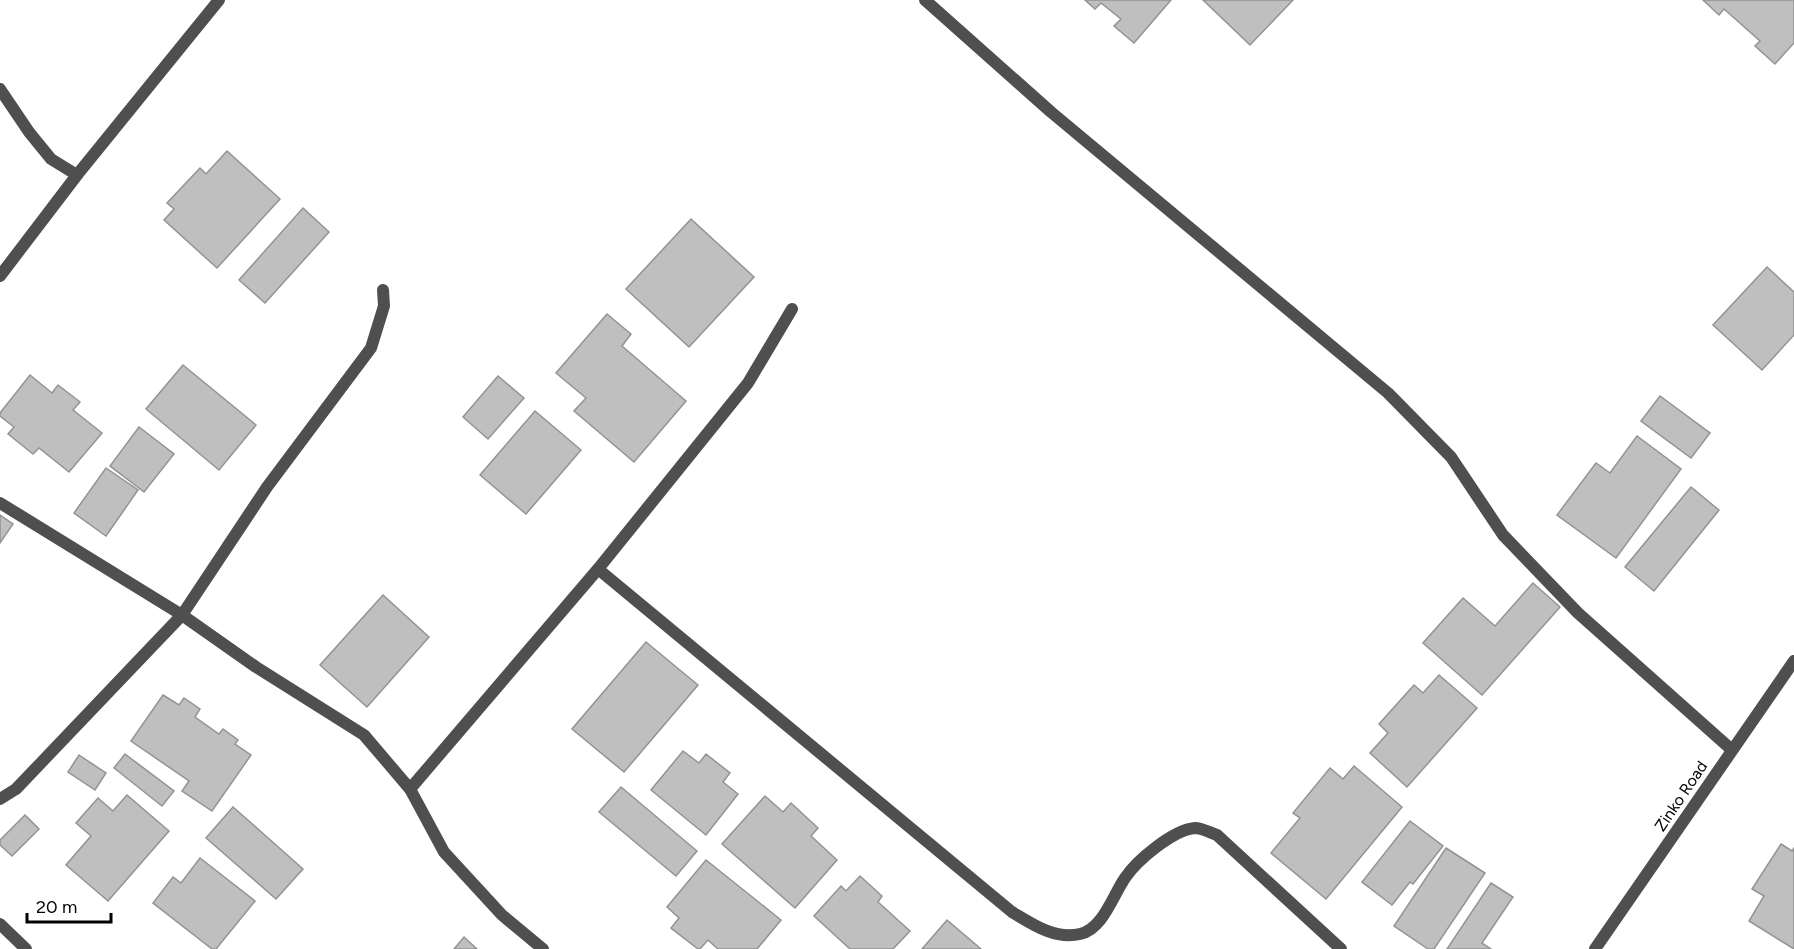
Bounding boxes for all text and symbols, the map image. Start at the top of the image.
street label: Zinko Road [1651,757,1711,835]
scale bar [27,886,111,924]
text: 20 m [36,896,77,918]

